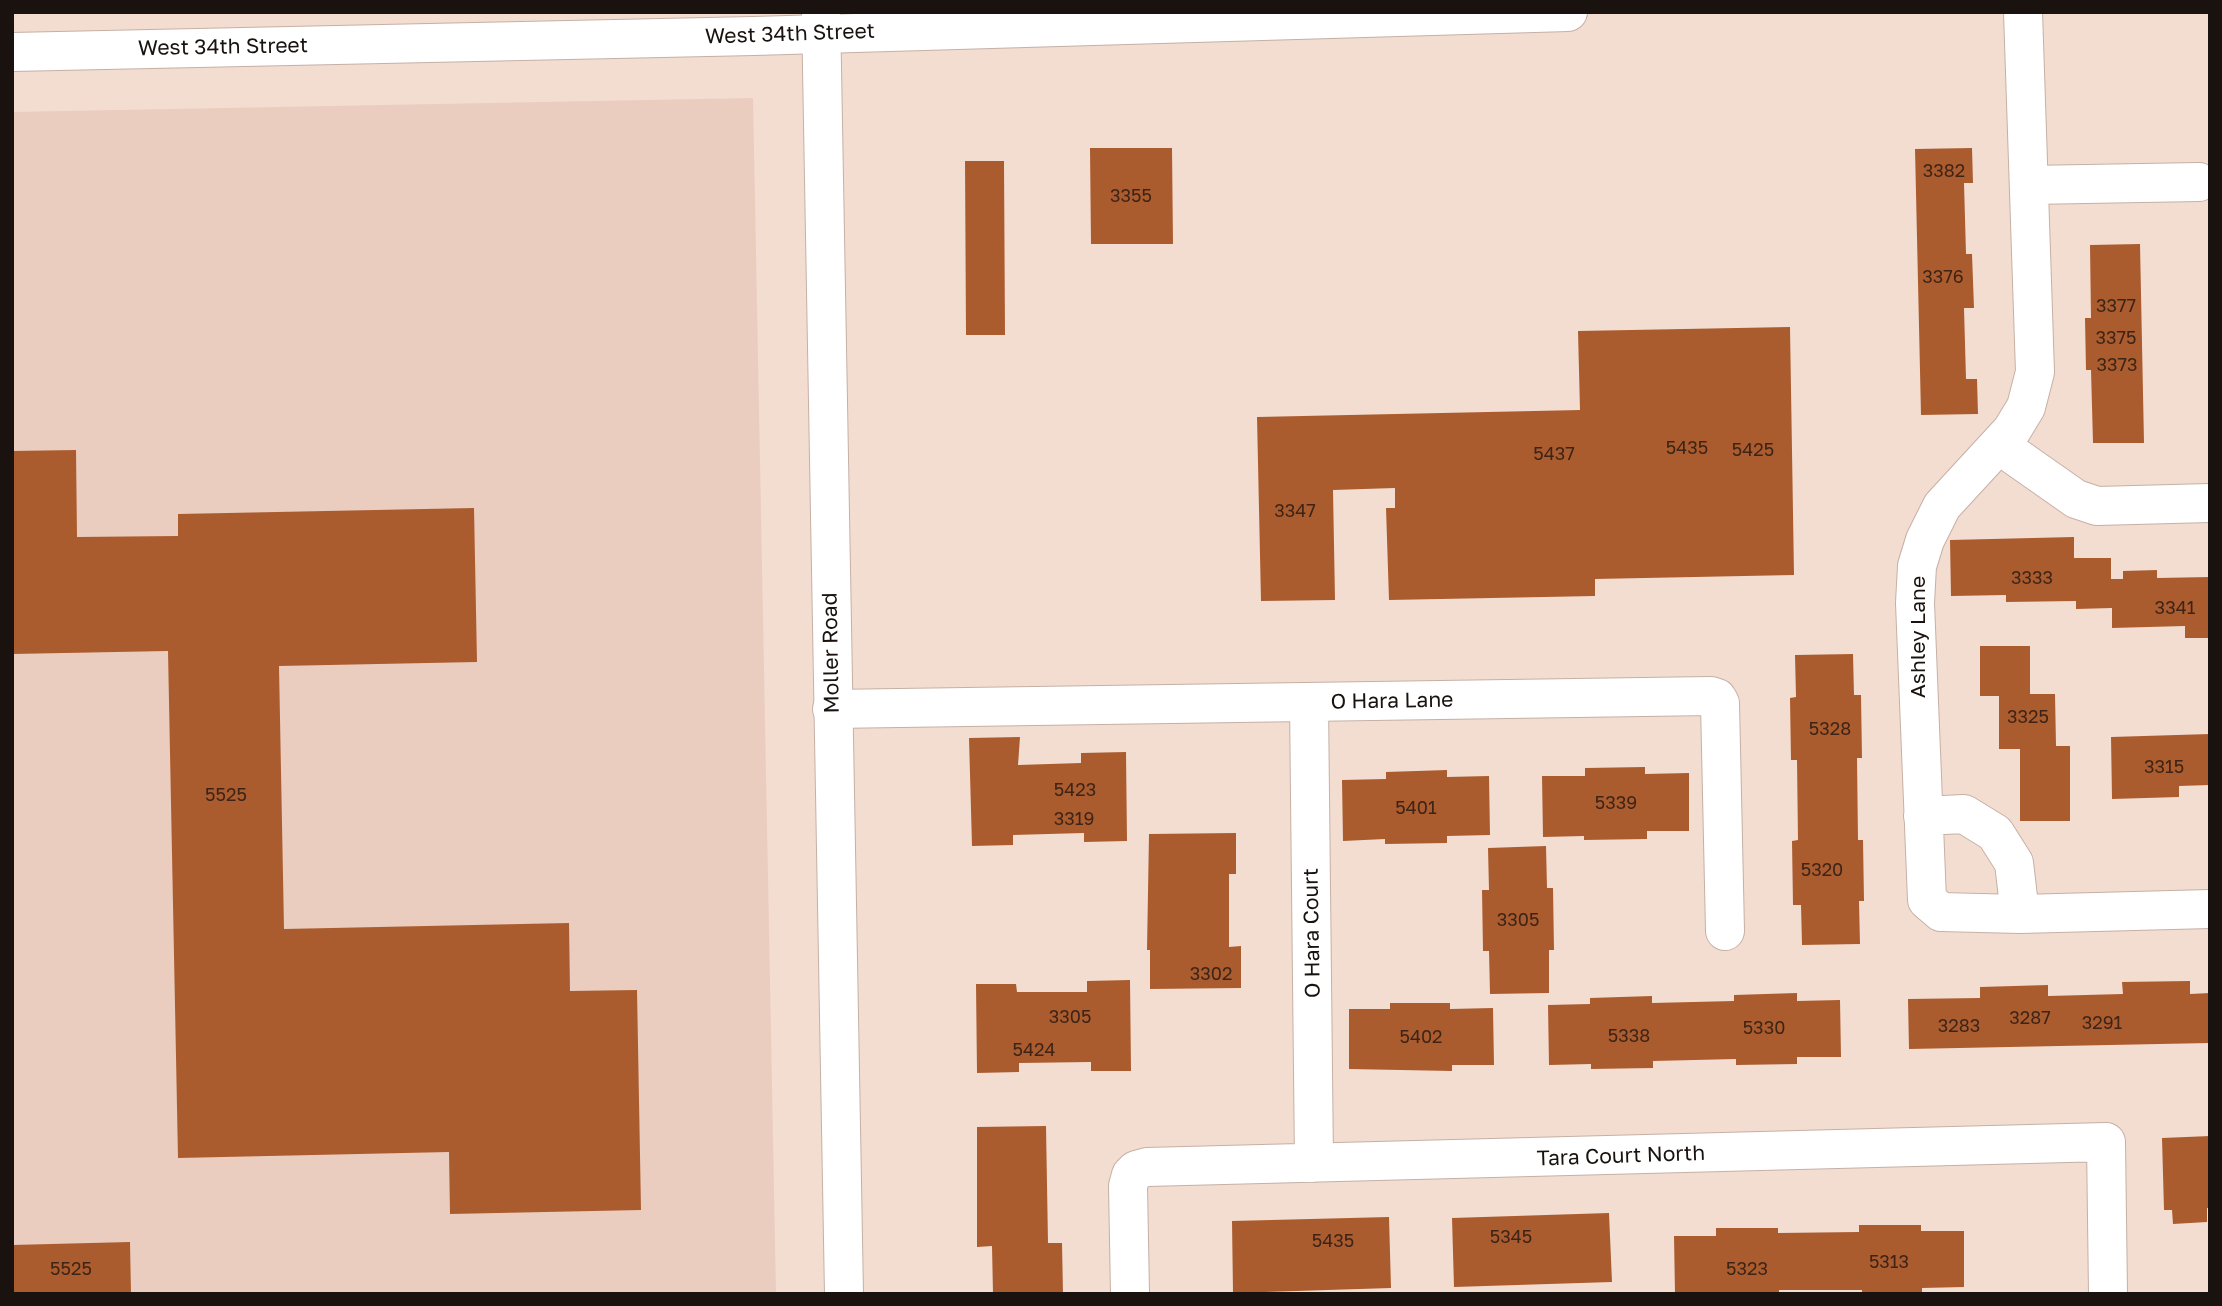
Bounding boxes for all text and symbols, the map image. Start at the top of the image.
street label: West 34th Street [705,18,875,50]
street label: West 34th Street [138,33,308,61]
house number: 3382 [1923,160,1965,182]
house number: 3355 [1110,185,1152,207]
house number: 3376 [1922,266,1964,288]
house number: 3377 [2096,295,2136,317]
house number: 3375 [2095,327,2137,349]
house number: 3373 [2096,354,2138,376]
house number: 5435 [1666,437,1708,459]
house number: 5425 [1732,439,1774,461]
house number: 5437 [1533,443,1575,465]
house number: 3347 [1274,500,1316,522]
house number: 3333 [2011,567,2053,589]
street label: Ashley Lane [1905,576,1931,698]
street label: Moller Road [817,592,845,714]
house number: 3341 [2155,597,2195,619]
street label: O Hara Lane [1330,687,1454,715]
house number: 3325 [2007,706,2049,728]
house number: 5328 [1809,718,1851,740]
house number: 3315 [2144,756,2184,778]
house number: 5423 [1054,779,1096,801]
house number: 5525 [205,784,247,806]
house number: 5339 [1595,792,1637,814]
house number: 5401 [1395,797,1437,819]
house number: 3319 [1054,808,1094,830]
house number: 5320 [1801,859,1843,881]
street label: O Hara Court [1298,868,1326,998]
house number: 3305 [1497,909,1539,931]
house number: 3302 [1190,963,1232,985]
house number: 3305 [1049,1006,1091,1028]
house number: 3287 [2009,1007,2051,1029]
house number: 3291 [2082,1012,2122,1034]
house number: 3283 [1938,1015,1980,1037]
house number: 5330 [1743,1017,1785,1039]
house number: 5338 [1608,1025,1650,1047]
house number: 5402 [1399,1026,1443,1048]
house number: 5424 [1013,1039,1055,1061]
street label: Tara Court North [1536,1140,1706,1172]
house number: 5345 [1490,1226,1532,1248]
house number: 5435 [1312,1230,1354,1252]
house number: 5313 [1869,1251,1909,1273]
house number: 5525 [50,1258,92,1280]
house number: 5323 [1726,1258,1768,1280]

